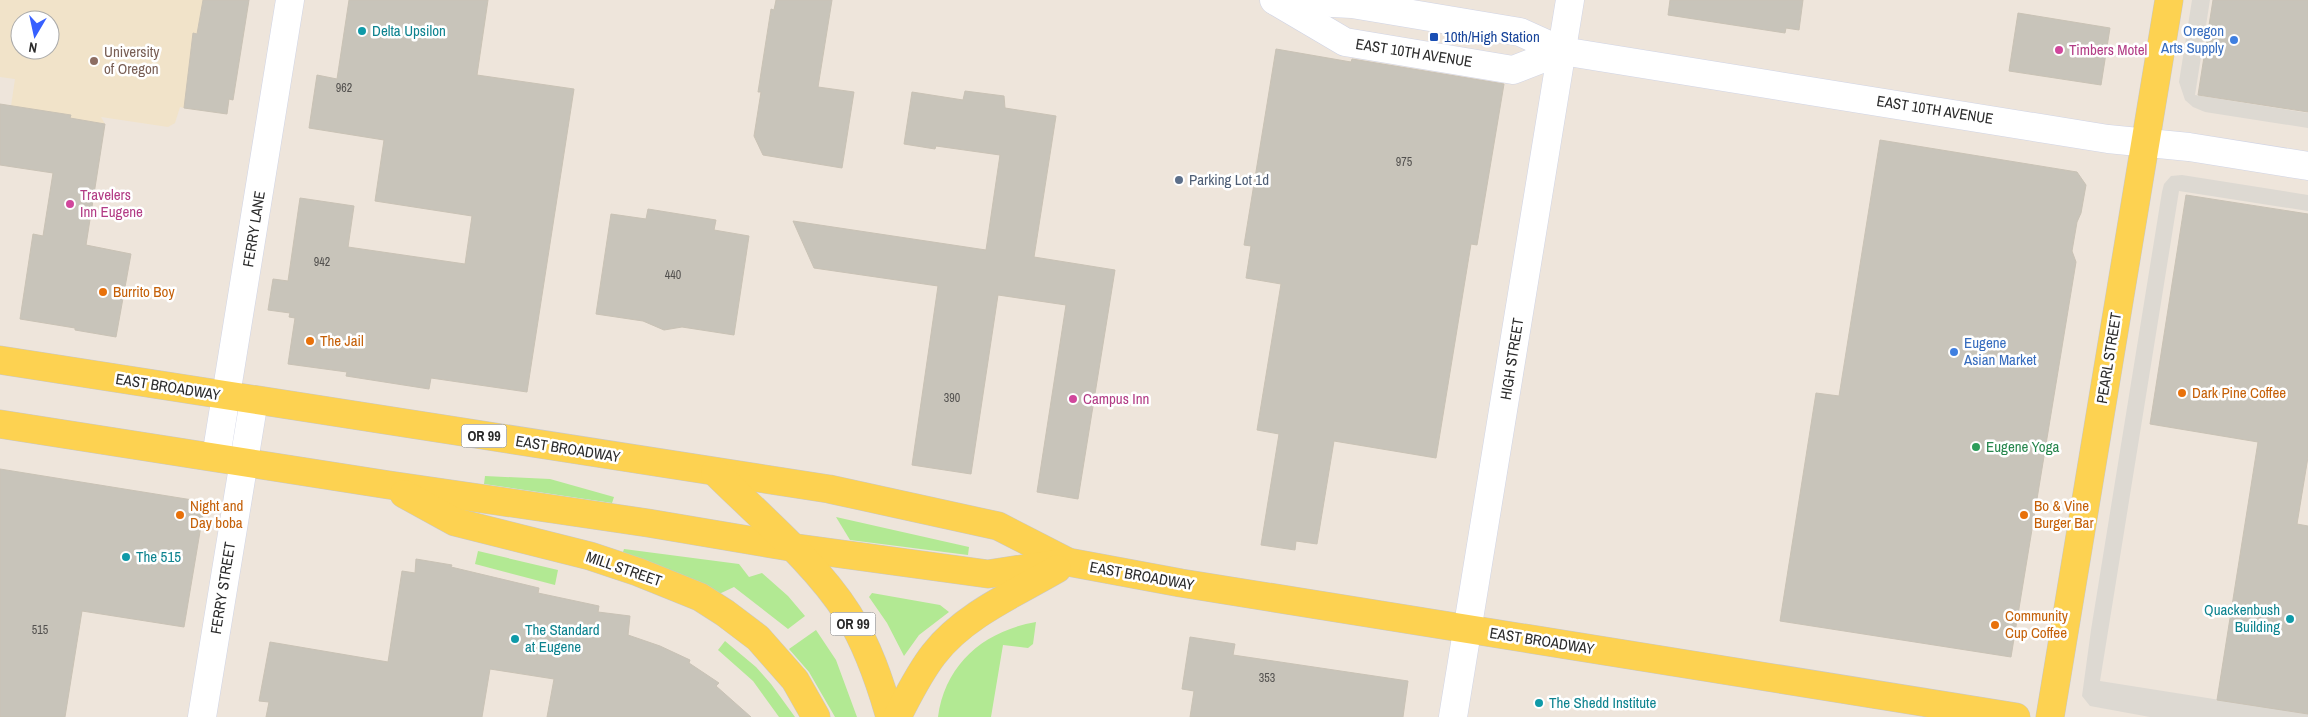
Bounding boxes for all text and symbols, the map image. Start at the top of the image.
north arrow [10,10,60,60]
place label: Delta Upsilon [372,20,446,41]
place label: Oregon Arts Supply [2160,20,2225,58]
marker: Delta Upsilon [356,25,368,37]
place label: 10th/High Station [1444,26,1540,47]
marker: 10th/High Station [1428,31,1440,43]
street label: EAST 10TH AVENUE [1354,33,1474,72]
marker: Oregon Arts Supply [2228,34,2240,46]
text: N [27,38,38,57]
place label: Timbers Motel [2069,39,2147,60]
place label: University of Oregon [104,41,160,79]
marker: Timbers Motel [2053,44,2065,56]
marker: University of Oregon [88,55,100,67]
house number: 962 [336,80,352,96]
street label: EAST 10TH AVENUE [1875,90,1995,129]
house number: 975 [1396,154,1413,170]
place label: Parking Lot 1d [1189,169,1269,190]
marker: Parking Lot 1d [1173,174,1185,186]
place label: Travelers Inn Eugene [80,184,143,222]
street label: FERRY LANE [237,189,270,269]
marker: Travelers Inn Eugene [64,198,76,210]
house number: 942 [314,254,330,270]
house number: 440 [665,267,681,283]
place label: Burrito Boy [113,281,175,302]
marker: Burrito Boy [97,286,109,298]
street label: PEARL STREET [2091,310,2126,405]
street label: HIGH STREET [1495,316,1528,401]
place label: The Jail [320,330,364,351]
place label: Eugene Asian Market [1963,332,2037,370]
marker: The Jail [304,335,316,347]
marker: Eugene Asian Market [1948,346,1960,358]
street label: EAST BROADWAY [114,368,223,405]
place label: Dark Pine Coffee [2192,382,2286,403]
marker: Dark Pine Coffee [2176,387,2188,399]
place label: Campus Inn [1083,388,1149,409]
house number: 390 [944,390,960,406]
marker: Campus Inn [1067,393,1079,405]
road number: OR 99 [462,424,506,448]
street label: EAST BROADWAY [514,430,623,467]
place label: Eugene Yoga [1986,436,2060,457]
marker: Eugene Yoga [1970,441,1982,453]
place label: Night and Day boba [190,495,243,533]
place label: Bo & Vine Burger Bar [2034,495,2093,533]
marker: Night and Day boba [174,509,186,521]
marker: Bo & Vine Burger Bar [2018,509,2030,521]
street label: FERRY STREET [205,540,240,636]
place label: The 515 [136,546,181,567]
street label: MILL STREET [583,546,665,591]
marker: The 515 [120,551,132,563]
street label: EAST BROADWAY [1088,556,1197,595]
place label: Quackenbush Building [2204,599,2280,637]
place label: Community Cup Coffee [2005,605,2069,643]
road number: OR 99 [830,612,876,636]
marker: Quackenbush Building [2284,613,2296,625]
place label: The Standard at Eugene [525,619,600,657]
marker: Community Cup Coffee [1989,619,2001,631]
house number: 515 [32,622,49,638]
street label: EAST BROADWAY [1488,622,1597,659]
marker: The Standard at Eugene [509,633,521,645]
house number: 353 [1259,670,1275,686]
place label: The Shedd Institute [1549,692,1657,713]
marker: The Shedd Institute [1533,697,1545,709]

